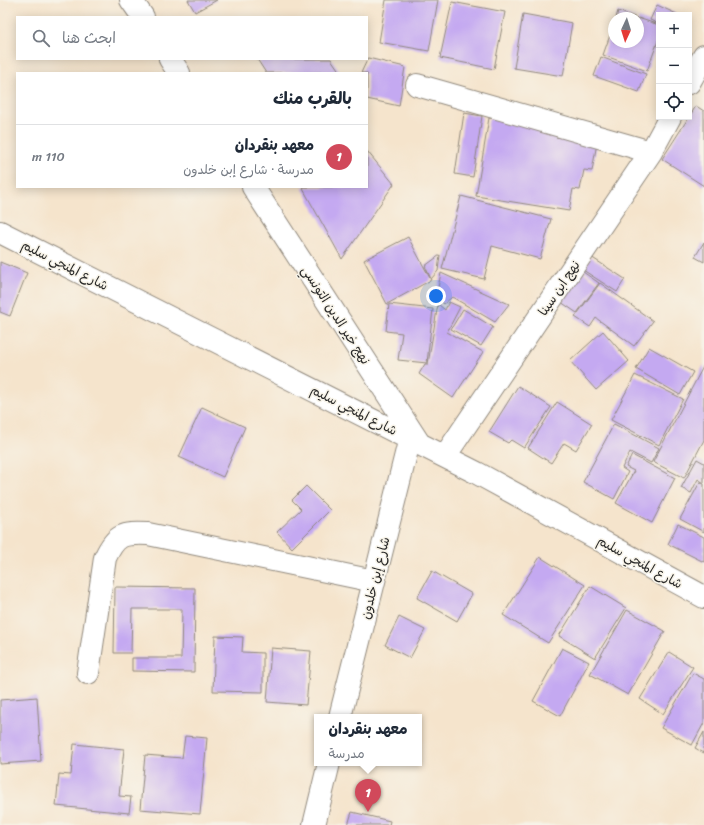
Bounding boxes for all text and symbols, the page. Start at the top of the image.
north arrow [608,12,644,48]
map controls [656,12,692,120]
button: + [656,12,692,48]
search box [16,16,368,60]
text: ابحث هنا [62,25,116,51]
icon: search [30,27,52,49]
button: − [656,48,692,84]
text: بالقرب منك [273,83,352,113]
button: locate [656,84,692,120]
text: معهد بنقردان [235,132,314,158]
text: 110 m [32,145,65,168]
text: 1 [336,145,342,168]
text: مدرسة · شارع إبن خلدون [183,158,314,181]
street label: شارع المنجي سليم [18,233,112,297]
street label: نهج ابن سينا [532,255,586,321]
street label: نهج خير الدين التونسي [295,261,377,369]
your location [426,286,446,306]
street label: شارع المنجي سليم [307,378,401,442]
street label: شارع المنجي سليم [593,529,687,595]
street label: شارع إبن خلدون [354,534,396,622]
popup [314,714,422,766]
text: معهد بنقردان [328,716,408,742]
text: مدرسة [328,742,365,765]
pin: 1 [355,779,381,812]

